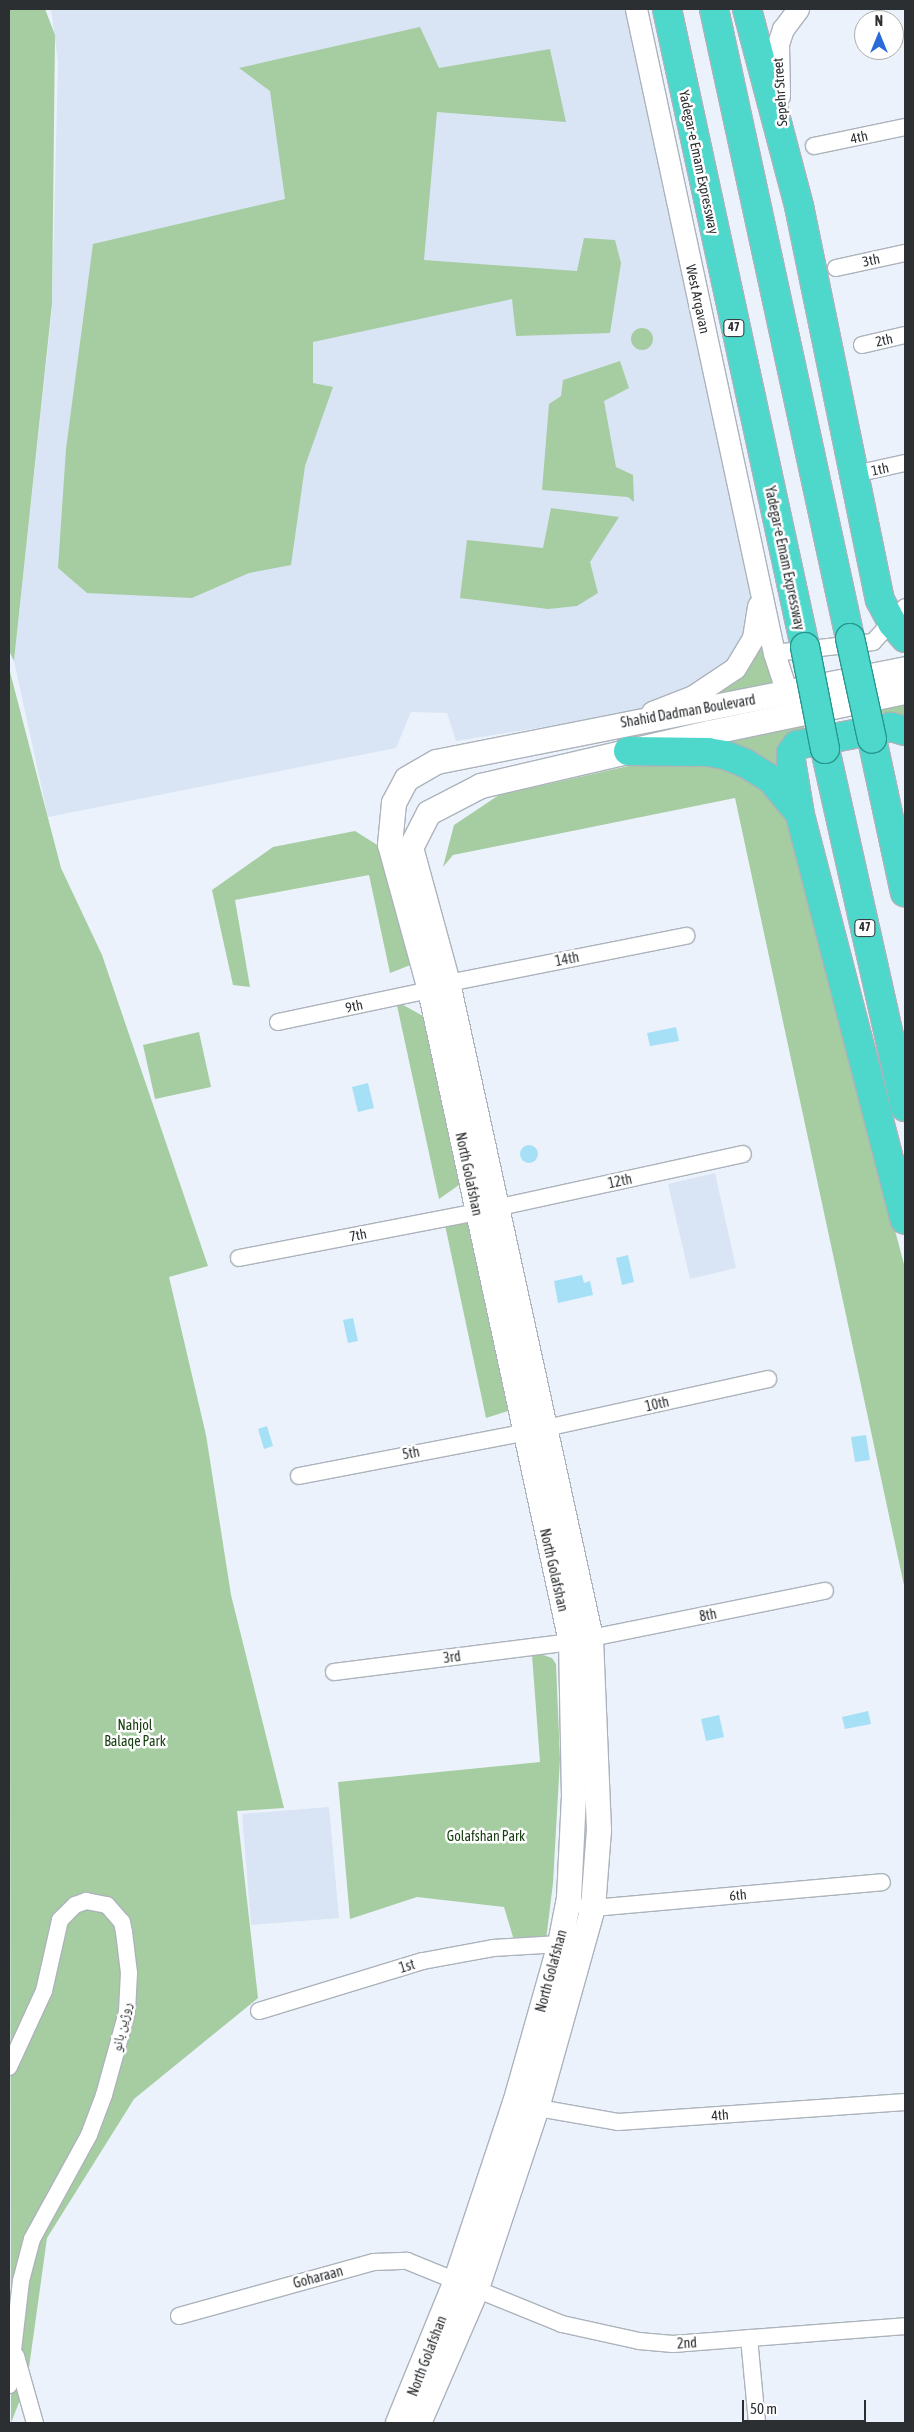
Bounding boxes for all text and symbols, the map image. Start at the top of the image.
north arrow [854,10,904,60]
text: N [875,13,883,29]
street label: Sepehr Street [769,57,791,127]
street label: Yadegar-e Emam Expressway [676,88,722,236]
street label: 4th [849,127,869,147]
street label: 3th [861,250,881,270]
street label: West Arqavan [683,263,713,335]
road number: 47 [723,318,745,338]
street label: 2th [874,330,894,350]
street label: 1th [870,459,890,479]
street label: Yadegar-e Emam Expressway [762,484,808,632]
street label: Shahid Dadman Boulevard [619,691,757,731]
road number: 47 [854,918,876,938]
street label: 14th [554,948,580,970]
street label: 9th [344,996,364,1016]
street label: North Golafshan [452,1131,486,1217]
street label: 12th [607,1170,633,1192]
street label: 7th [348,1225,368,1245]
street label: 10th [643,1393,671,1415]
street label: 5th [401,1443,421,1463]
street label: North Golafshan [536,1527,572,1613]
street label: 8th [698,1605,718,1625]
street label: 3rd [442,1648,462,1666]
park label: Nahjol Balaqe Park [104,1717,166,1750]
park label: Golafshan Park [447,1828,525,1844]
street label: 6th [729,1886,747,1904]
street label: North Golafshan [532,1928,570,2014]
street label: 1st [397,1956,417,1976]
street label: روژین بانو [108,2001,134,2053]
street label: 4th [711,2106,729,2124]
street label: Goharaan [291,2262,345,2292]
street label: North Golafshan [404,2313,450,2399]
street label: 2nd [676,2334,698,2352]
scale bar [744,2390,868,2422]
text: 50 m [750,2400,777,2417]

